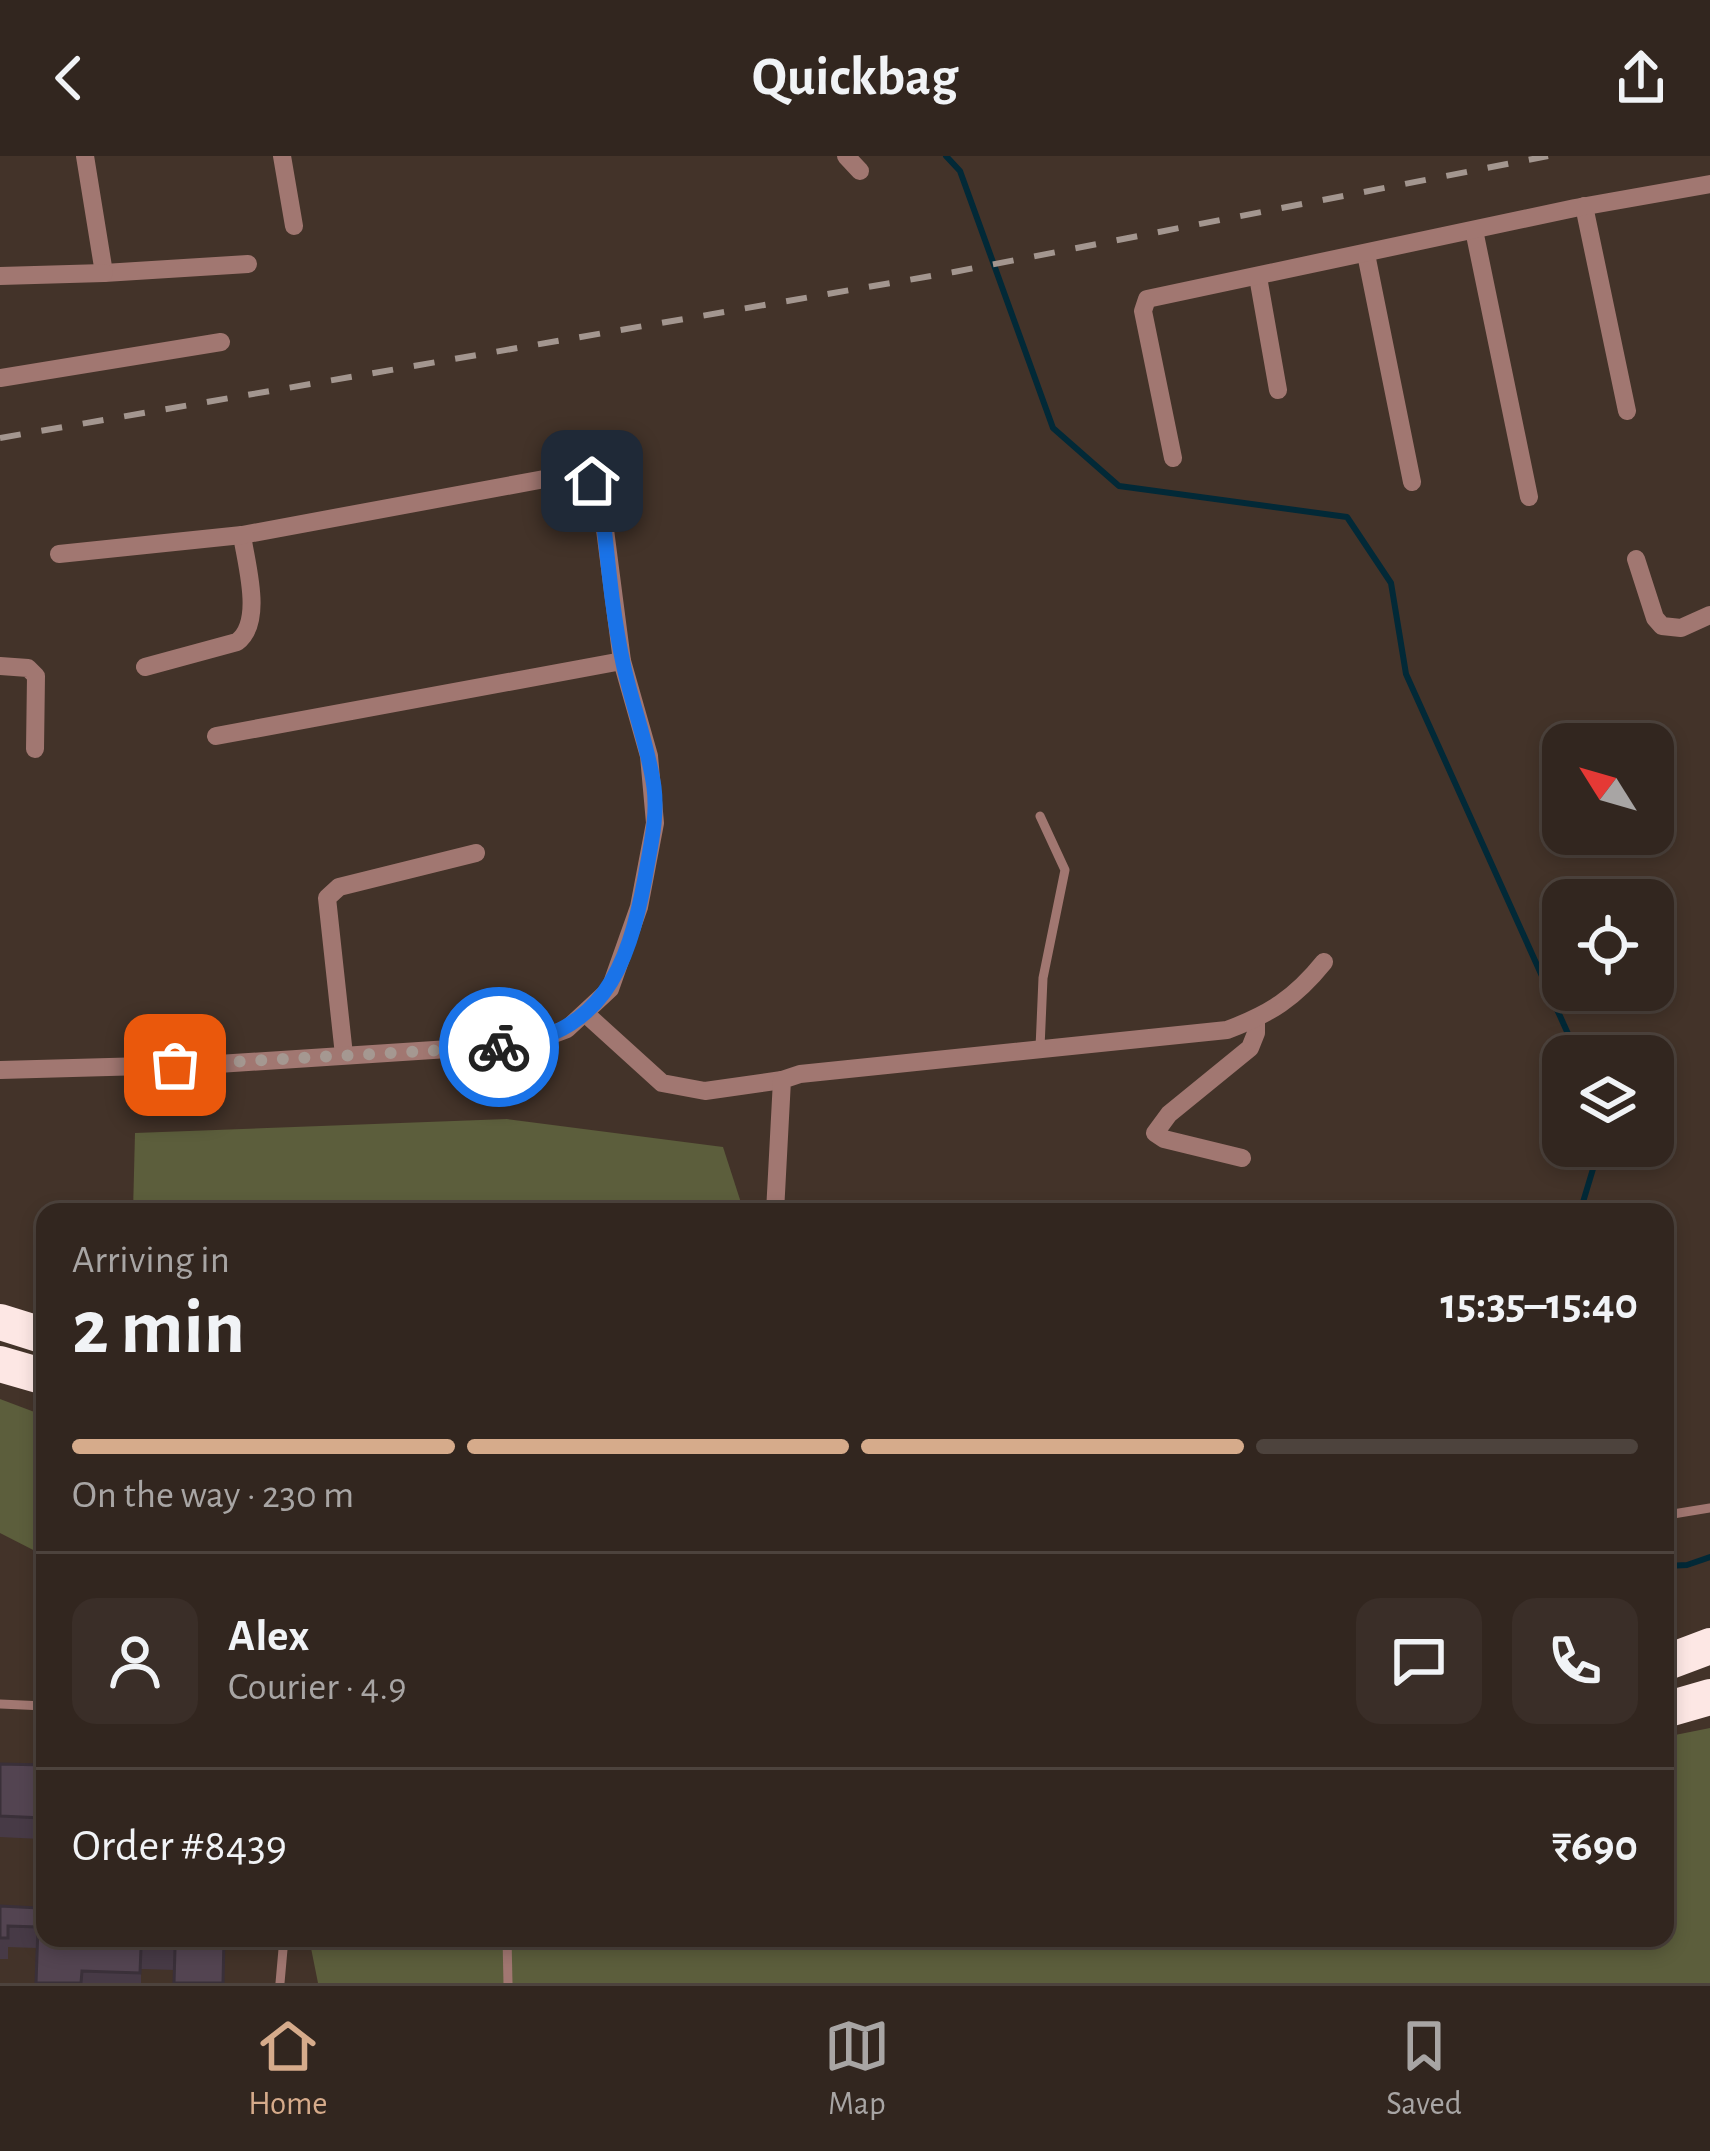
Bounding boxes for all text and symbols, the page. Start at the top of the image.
icon: back [36,45,102,111]
icon: share [1608,45,1674,111]
text: Quickbag [752,51,958,105]
pin [541,430,643,532]
icon: home [559,448,625,514]
north arrow [1542,723,1674,855]
map controls [1542,723,1674,1167]
button: locate [1542,879,1674,1011]
courier [439,987,559,1107]
pin [124,1014,226,1116]
icon: bike [466,1014,532,1080]
icon: bag [142,1032,208,1098]
button: layers [1542,1035,1674,1167]
text: Arriving in [72,1241,230,1280]
text: 15:35–15:40 [1440,1282,1638,1327]
text: 2 min [72,1290,245,1368]
text: On the way · 230 m [72,1476,354,1515]
button: person [72,1598,198,1724]
button: chat [1356,1598,1482,1724]
button: phone [1512,1598,1638,1724]
text: Alex [228,1614,309,1659]
text: Courier · 4.9 [228,1668,407,1707]
text: Order #8439 [72,1824,287,1869]
text: ₹690 [1552,1824,1638,1869]
tab: Home [248,2013,328,2125]
tab: Map [824,2013,890,2125]
tab: Saved [1386,2013,1462,2125]

